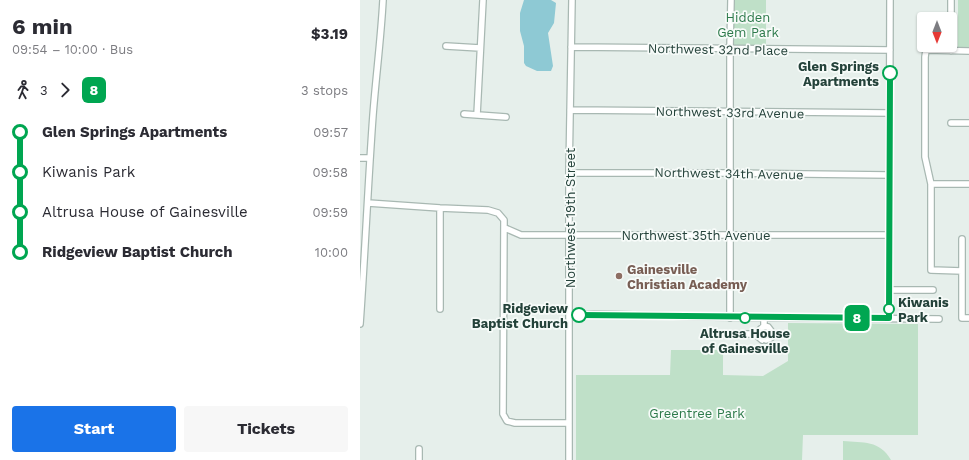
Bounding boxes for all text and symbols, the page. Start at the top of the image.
park label: Hidden Gem Park [717,10,779,40]
north arrow [917,12,957,52]
map controls [917,12,957,52]
text: 6 min [12,14,73,39]
text: $3.19 [311,25,348,43]
street label: Northwest 32nd Place [648,41,788,58]
text: 09:54 – 10:00 · Bus [12,42,133,57]
place label: Glen Springs Apartments [798,59,879,89]
marker: Glen Springs Apartments [882,65,898,81]
icon: walk [12,79,34,101]
icon: forward [54,79,76,101]
text: 8 [90,82,98,98]
text: 3 [40,83,48,98]
text: 3 stops [301,83,348,98]
street label: Northwest 33rd Avenue [656,104,804,121]
text: Glen Springs Apartments [42,123,227,141]
text: 09:57 [313,125,348,140]
street label: Northwest 19th Street [563,147,578,288]
text: Kiwanis Park [42,163,135,181]
text: 09:58 [312,165,348,180]
street label: Northwest 34th Avenue [654,165,804,182]
text: Altrusa House of Gainesville [42,203,248,221]
text: 09:59 [312,205,348,220]
street label: Northwest 35th Avenue [622,228,770,243]
text: Ridgeview Baptist Church [42,243,233,261]
text: 10:00 [315,245,348,260]
place label: Gainesville Christian Academy [627,262,748,292]
marker: Gainesville Christian Academy [614,271,624,281]
place label: Kiwanis Park [898,295,949,325]
place label: Ridgeview Baptist Church [472,301,568,331]
marker: Kiwanis Park [883,303,895,315]
line badge: 8 [844,305,870,331]
marker: Ridgeview Baptist Church [571,307,587,323]
text: 8 [853,310,861,326]
marker: Altrusa House of Gainesville [739,312,751,324]
place label: Altrusa House of Gainesville [700,326,791,356]
button: Start [12,406,176,452]
button: Tickets [184,406,348,452]
park label: Greentree Park [649,406,745,421]

